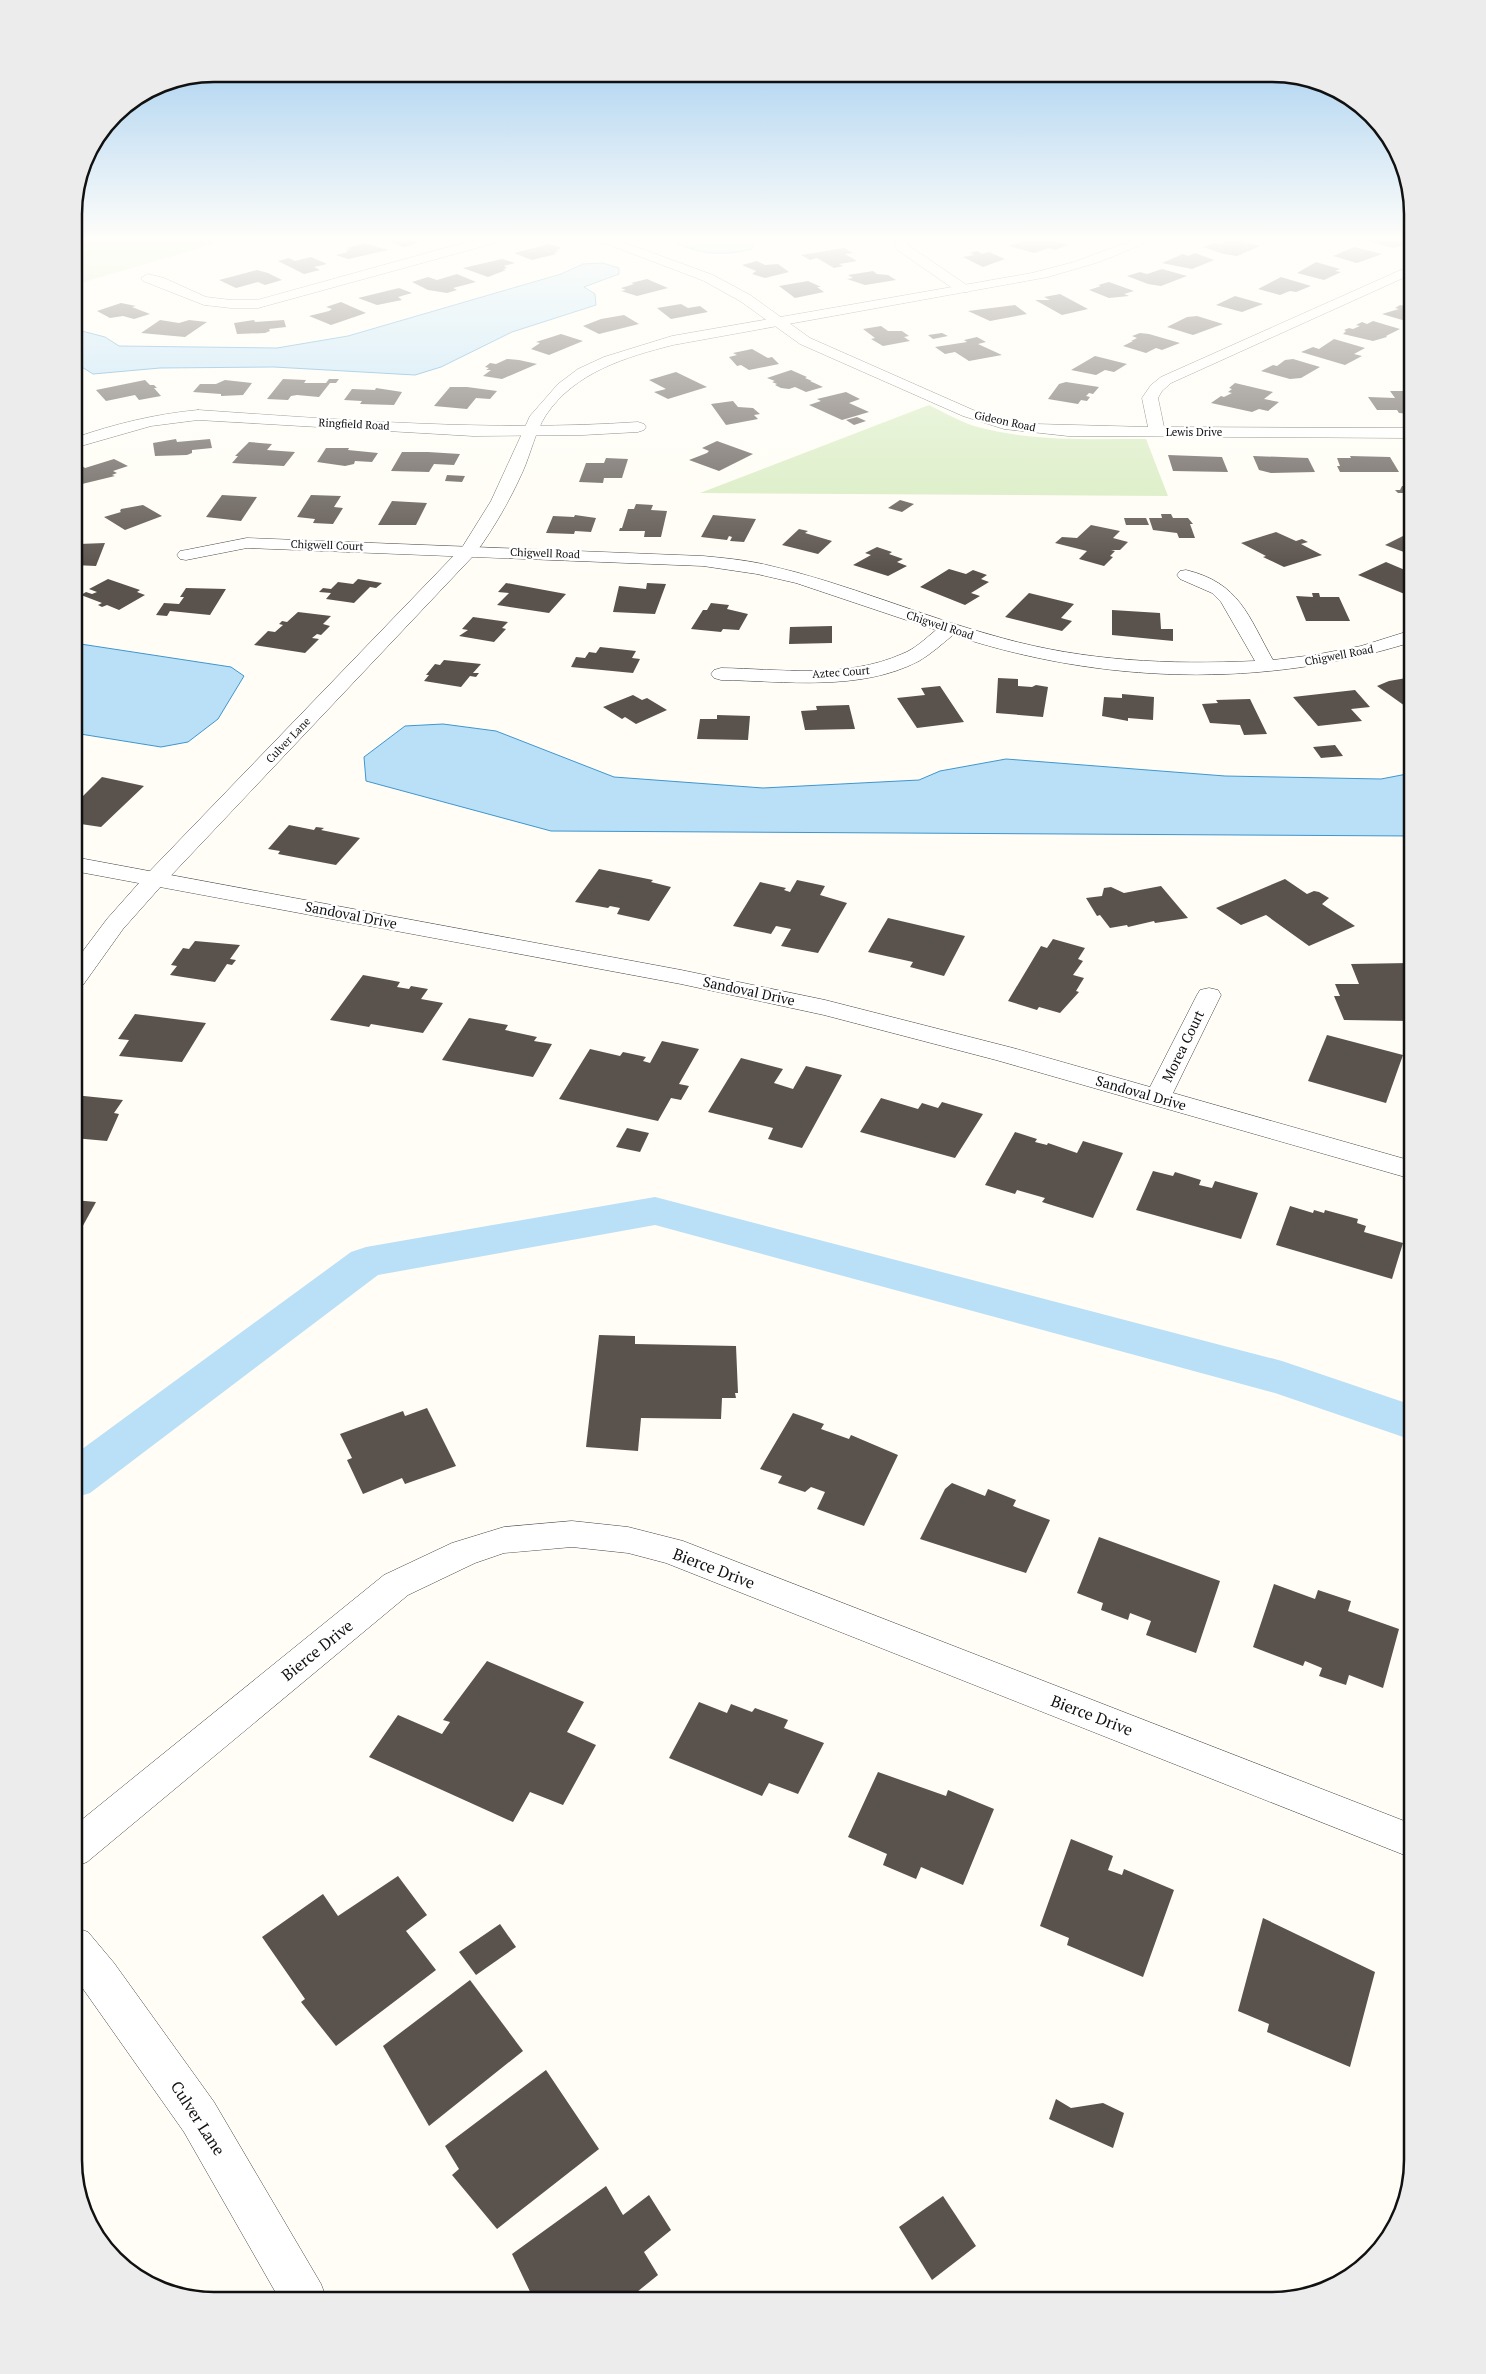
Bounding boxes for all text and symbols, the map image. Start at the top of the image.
street label: Gideon Road [973,408,1037,434]
street label: Ringfield Road [318,415,390,433]
street label: Lewis Drive [1166,425,1223,439]
street label: Chigwell Court [290,537,364,553]
street label: Chigwell Road [510,545,580,561]
street label: Chigwell Road [905,608,975,642]
street label: Chigwell Road [1303,641,1375,669]
street label: Aztec Court [812,663,870,681]
street label: Culver Lane [263,714,314,766]
street label: Sandoval Drive [303,896,399,933]
street label: Sandoval Drive [701,972,797,1010]
street label: Morea Court [1157,1006,1208,1085]
street label: Sandoval Drive [1094,1071,1189,1115]
street label: Bierce Drive [670,1542,758,1594]
street label: Bierce Drive [277,1614,357,1686]
street label: Bierce Drive [1048,1689,1136,1741]
street label: Culver Lane [166,2077,230,2159]

